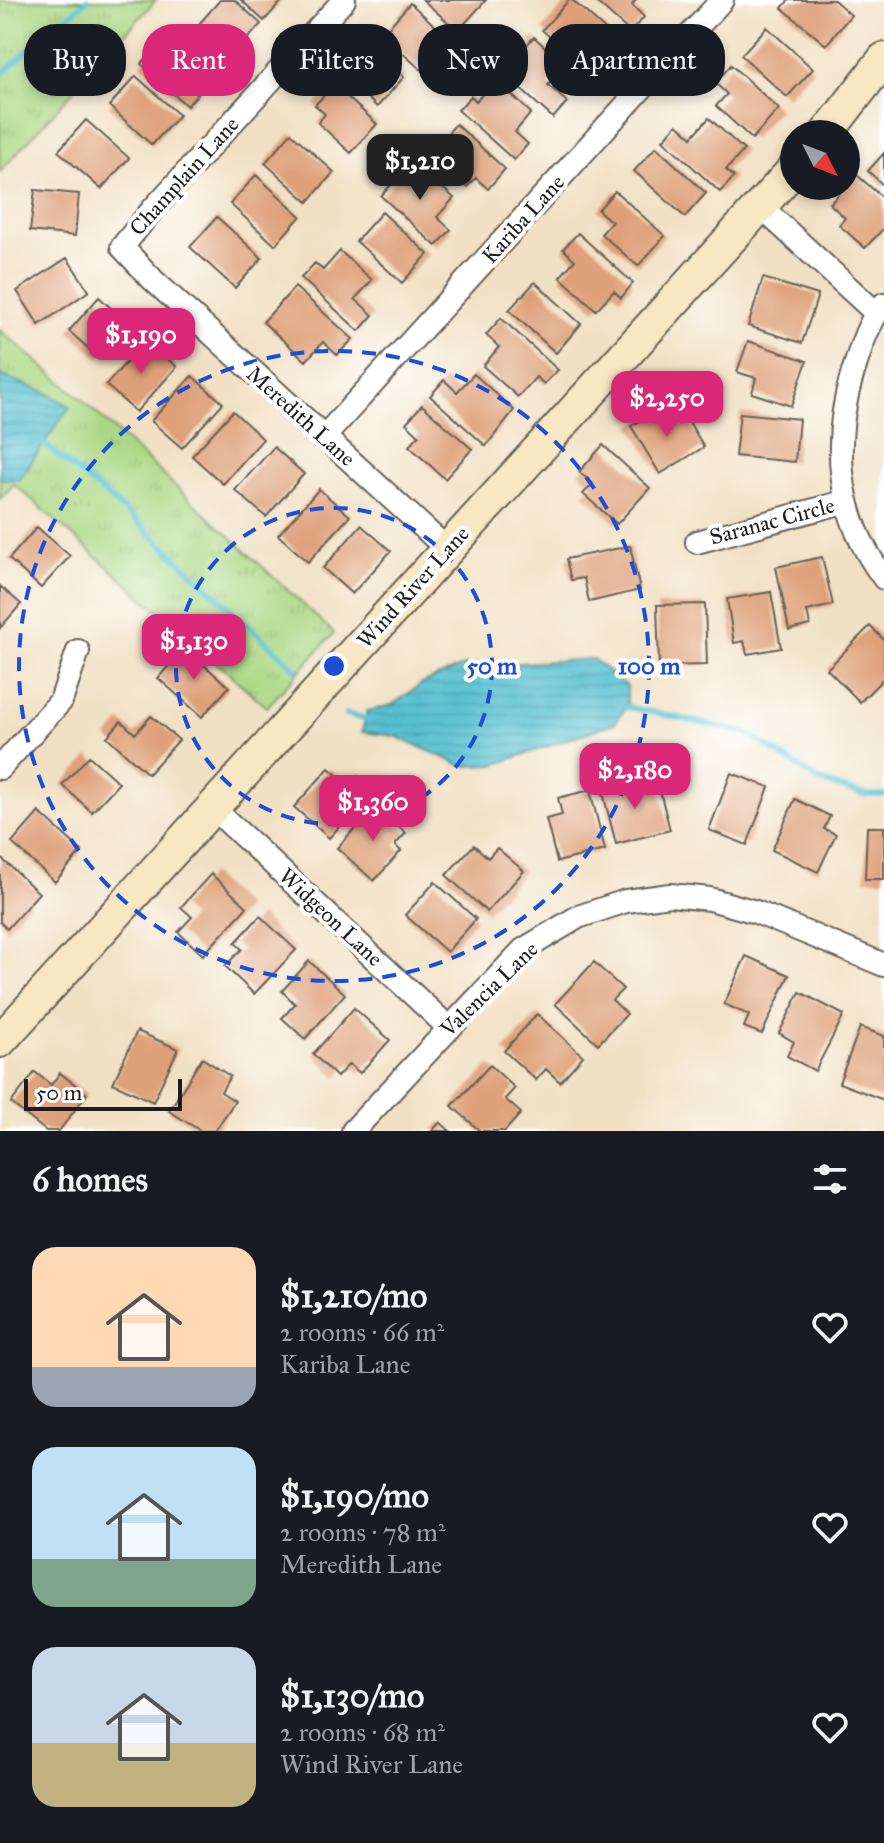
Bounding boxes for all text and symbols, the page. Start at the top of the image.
chip: Buy [24,24,126,96]
chip: Rent [142,24,255,96]
chip: Filters [271,24,402,96]
chip: New [418,24,528,96]
chip: Apartment [544,24,725,96]
street label: Champlain Lane [124,111,244,241]
north arrow [780,120,860,200]
map controls [780,120,860,200]
pin: $1,210 [355,134,485,202]
text: $1,210 [385,144,455,176]
street label: Kariba Lane [476,169,570,269]
pin: $1,190 [76,308,206,376]
text: $1,190 [105,318,177,350]
street label: Meredith Lane [241,360,361,472]
pin: $2,250 [602,371,732,439]
text: $2,250 [629,381,705,413]
street label: Saranac Circle [707,491,837,551]
street label: Wind River Lane [351,520,475,654]
pin: $1,130 [129,614,259,682]
text: $1,130 [160,624,228,656]
text: 50 m [467,651,518,681]
text: 100 m [618,651,681,681]
centre of rings [320,652,348,680]
pin: $2,180 [570,743,700,811]
text: $2,180 [598,753,672,785]
pin: $1,360 [308,775,438,843]
text: $1,360 [337,785,409,817]
street label: Widgeon Lane [274,862,388,972]
street label: Valencia Lane [434,936,544,1043]
scale bar [24,1075,182,1111]
text: 50 m [36,1079,82,1106]
icon: filters [808,1157,852,1201]
text: 6 homes [32,1159,148,1200]
text: $1,210/mo [280,1275,427,1316]
icon: home [96,1279,192,1375]
icon: heart [808,1305,852,1349]
text: 2 rooms · 66 m² [280,1316,444,1348]
text: Kariba Lane [280,1348,411,1380]
text: $1,190/mo [280,1475,429,1516]
icon: home [96,1479,192,1575]
icon: heart [808,1505,852,1549]
text: 2 rooms · 78 m² [280,1516,445,1548]
text: Meredith Lane [280,1548,442,1580]
text: $1,130/mo [280,1675,424,1716]
icon: home [96,1679,192,1775]
icon: heart [808,1705,852,1749]
text: 2 rooms · 68 m² [280,1716,445,1748]
text: Wind River Lane [280,1748,463,1780]

